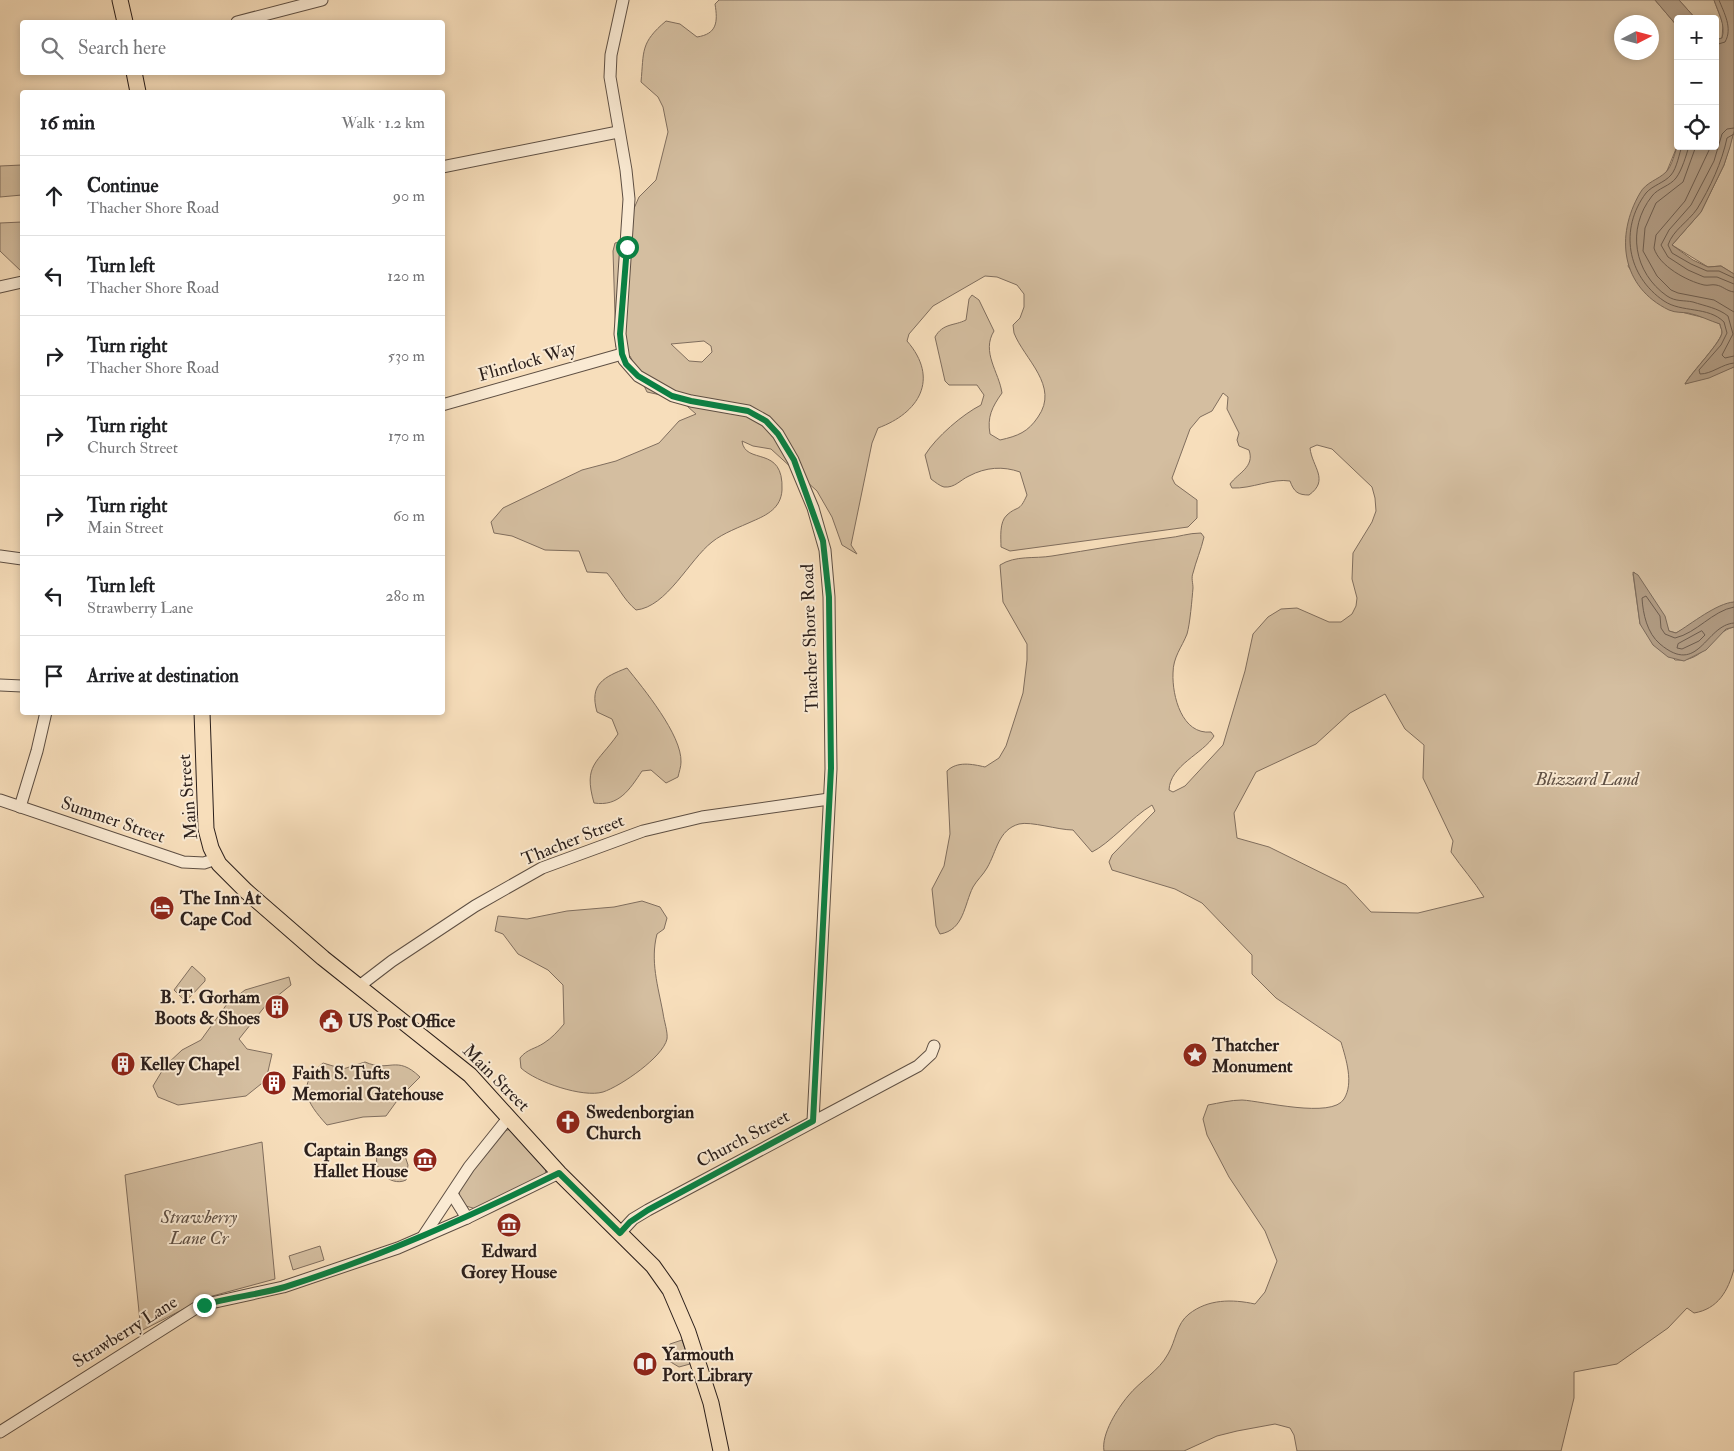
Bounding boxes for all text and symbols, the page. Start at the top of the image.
north arrow [1614,15,1659,60]
map controls [1674,15,1719,150]
button: + [1674,15,1719,60]
search box [20,20,445,75]
icon: search [38,34,66,62]
text: Search here [78,36,166,60]
button: − [1674,60,1719,105]
button: locate [1674,105,1719,150]
text: 16 min [40,109,95,136]
text: Walk · 1.2 km [342,113,425,133]
text: Continue [87,174,158,198]
icon: ahead [40,182,68,210]
text: 90 m [393,186,425,206]
text: Thacher Shore Road [87,198,219,218]
route start [616,236,639,259]
text: Turn left [87,254,155,278]
icon: left [40,262,68,290]
text: 120 m [387,266,425,286]
text: Thacher Shore Road [87,278,219,298]
text: Turn right [87,334,167,358]
street label: Flintlock Way [476,337,579,387]
icon: right [40,342,68,370]
text: 530 m [388,346,425,366]
text: Thacher Shore Road [87,358,219,378]
text: Turn right [87,414,167,438]
icon: right [40,422,68,450]
text: 170 m [388,426,425,446]
text: Church Street [87,438,178,458]
text: Turn right [87,494,167,518]
icon: right [40,502,68,530]
text: 60 m [393,506,425,526]
text: Main Street [87,518,163,538]
street label: Thacher Shore Road [796,563,824,713]
text: Turn left [87,574,155,598]
icon: left [40,582,68,610]
text: 280 m [385,586,425,606]
text: Strawberry Lane [87,598,193,618]
icon: arrive [40,662,68,690]
text: Arrive at destination [87,664,239,688]
street label: Main Street [173,753,203,841]
park label: Blizzard Land [1534,768,1640,791]
street label: Summer Street [58,791,168,849]
street label: Thacher Street [518,809,628,871]
place label: The Inn At Cape Cod [179,887,261,931]
hotel icon: The Inn At Cape Cod [149,895,175,921]
place label: B. T. Gorham Boots & Shoes [154,986,261,1030]
building icon: B. T. Gorham Boots & Shoes [264,994,290,1020]
public building icon: US Post Office [318,1008,344,1034]
place label: US Post Office [348,1010,456,1033]
place label: Thatcher Monument [1211,1034,1293,1078]
street label: Main Street [457,1039,535,1117]
place icon: Thatcher Monument [1182,1042,1208,1068]
building icon: Kelley Chapel [110,1051,136,1077]
place label: Kelley Chapel [140,1053,240,1076]
place label: Faith S. Tufts Memorial Gatehouse [291,1062,444,1106]
building icon: Faith S. Tufts Memorial Gatehouse [261,1070,287,1096]
place label: Swedenborgian Church [586,1101,695,1145]
street label: Church Street [692,1105,794,1173]
church icon: Swedenborgian Church [555,1109,581,1135]
place label: Captain Bangs Hallet House [304,1139,408,1183]
museum icon: Captain Bangs Hallet House [412,1147,438,1173]
park label: Strawberry Lane Cr [160,1206,238,1250]
museum icon: Edward Gorey House [496,1212,522,1238]
place label: Edward Gorey House [461,1240,557,1284]
street label: Strawberry Lane [68,1290,182,1373]
route end [193,1294,216,1317]
place label: Yarmouth Port Library [661,1343,753,1387]
library icon: Yarmouth Port Library [632,1351,658,1377]

